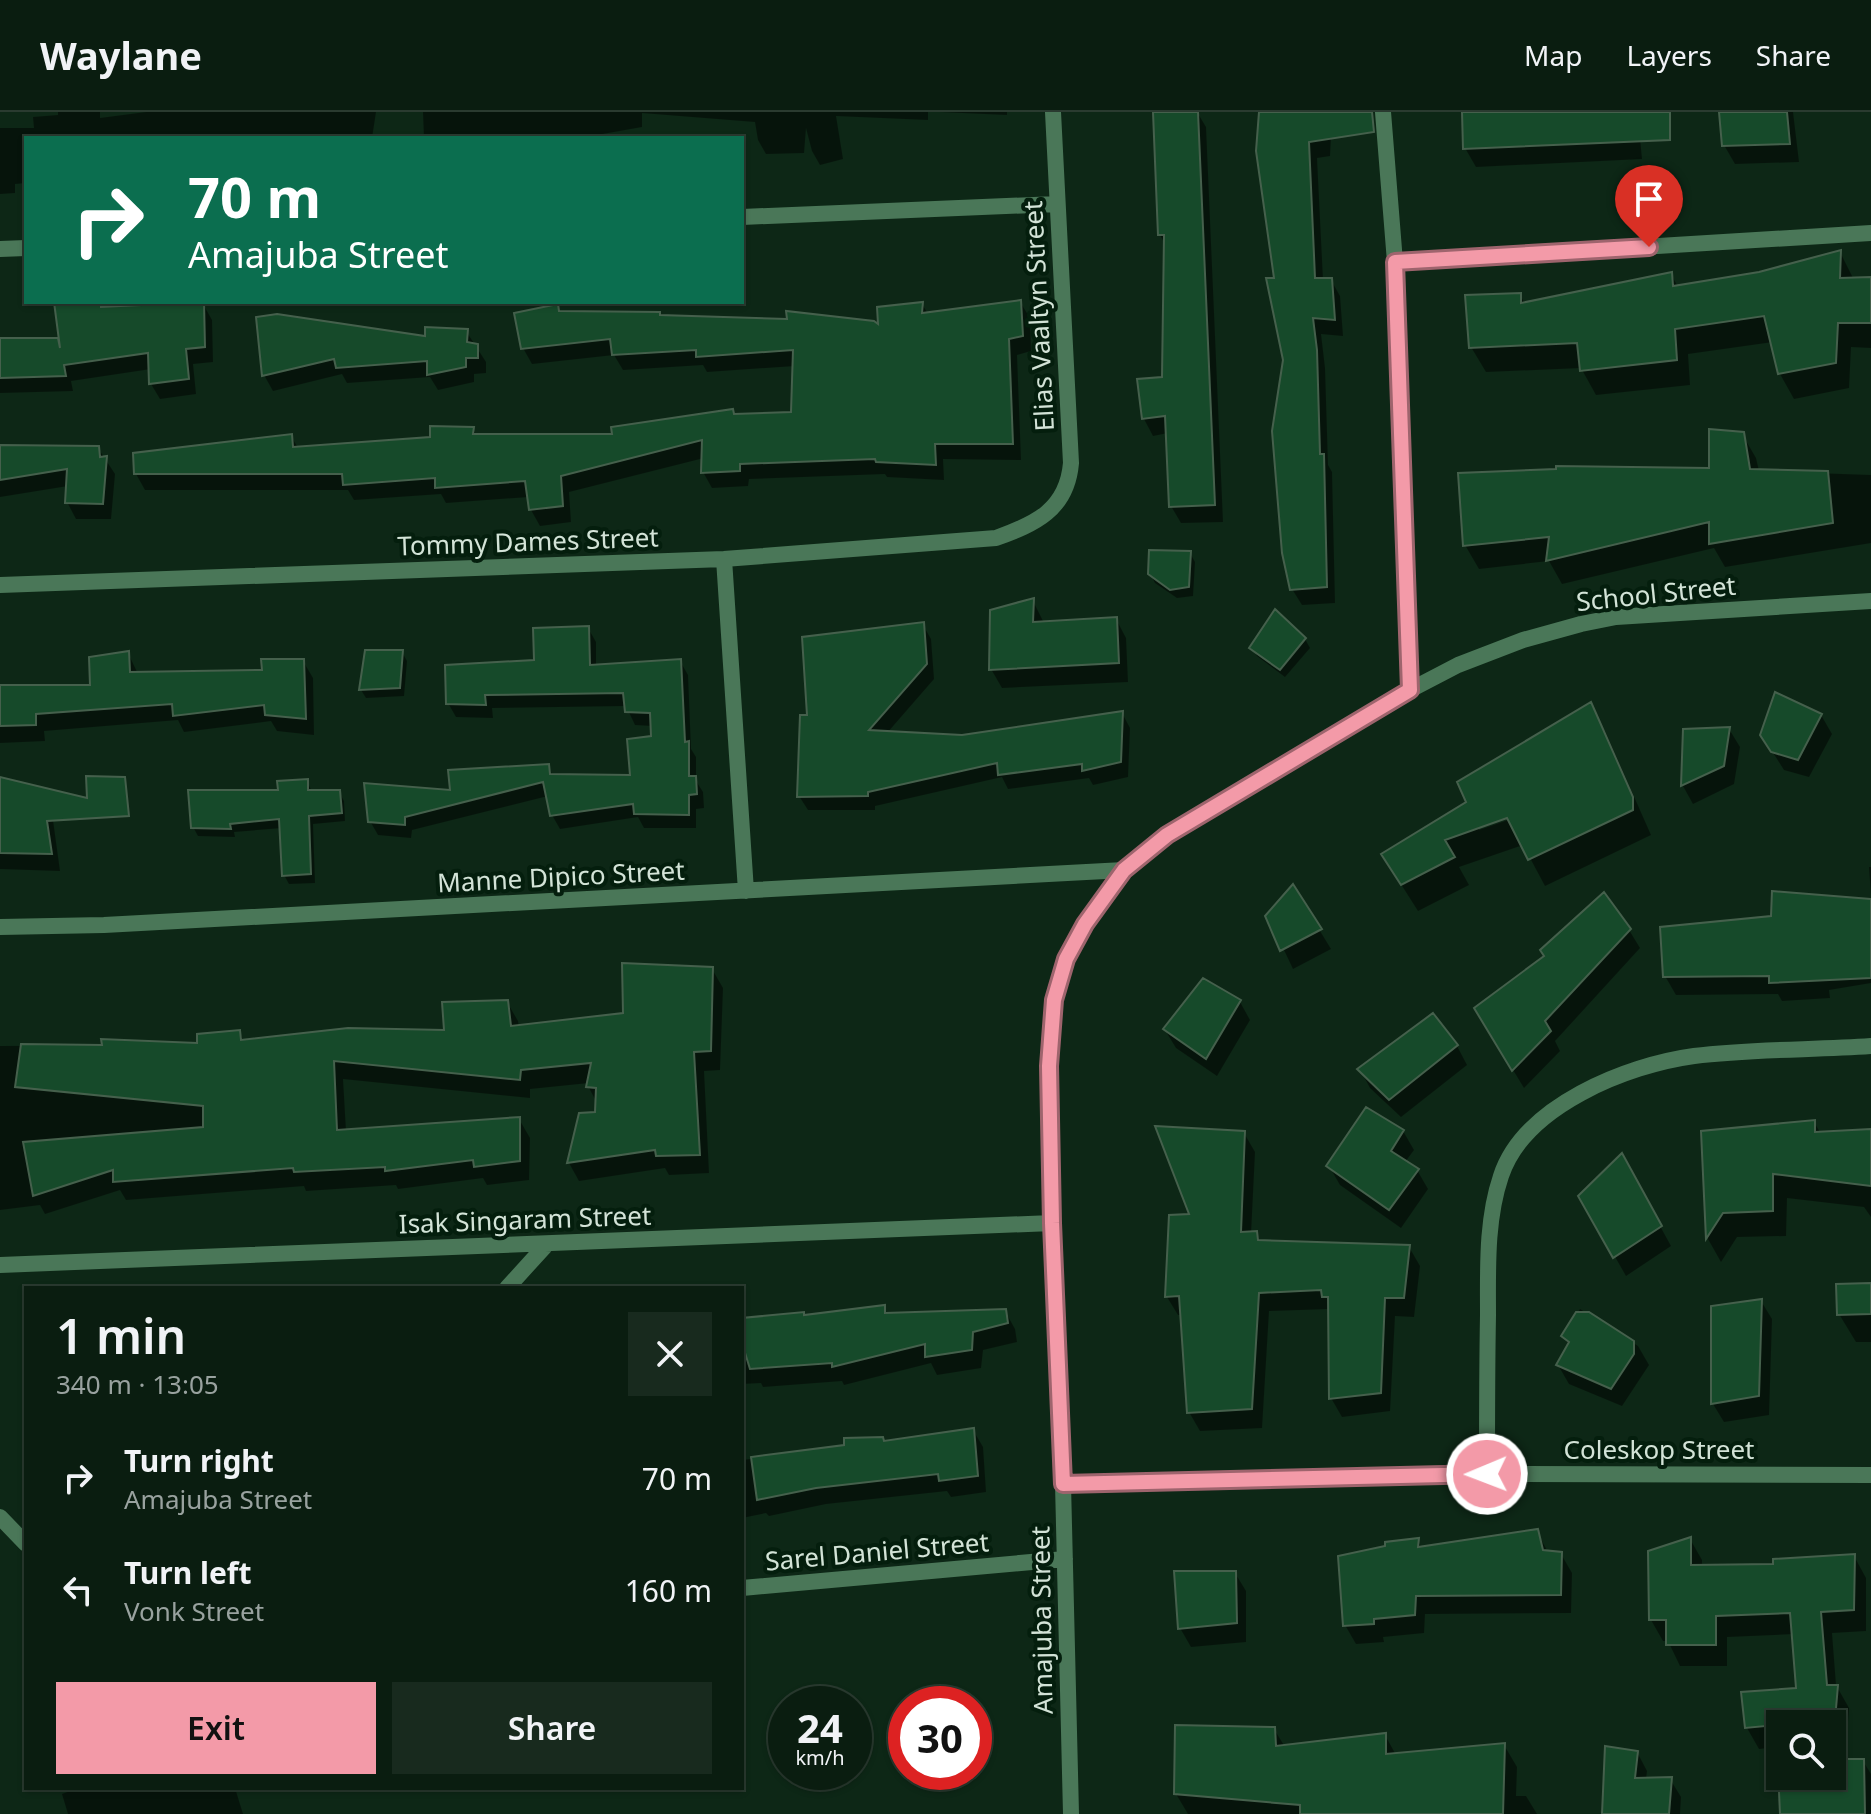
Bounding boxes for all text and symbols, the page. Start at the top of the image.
text: Waylane [40,29,202,81]
text: Map [1524,36,1582,74]
text: Layers [1626,36,1712,74]
text: Share [1756,36,1831,74]
text: 70 m [188,158,321,234]
pin [1615,165,1683,247]
icon: right [56,168,160,272]
icon: arrive [1627,177,1671,221]
street label: Elias Vaaltyn Street [1014,200,1062,432]
text: Amajuba Street [188,230,449,279]
street label: Tommy Dames Street [397,518,659,564]
street label: School Street [1574,567,1738,619]
street label: Manne Dipico Street [436,852,686,900]
street label: Isak Singaram Street [398,1197,652,1241]
text: 1 min [56,1303,186,1368]
button: close [628,1312,712,1396]
text: 340 m · 13:05 [56,1366,219,1402]
street label: Coleskop Street [1564,1431,1754,1467]
position arrow [1445,1432,1529,1516]
text: Turn right [124,1440,274,1481]
icon: right [56,1456,100,1500]
text: 70 m [642,1458,712,1499]
text: Amajuba Street [124,1481,312,1517]
street label: Sarel Daniel Street [764,1523,990,1579]
street label: Amajuba Street [1021,1526,1061,1714]
text: Turn left [124,1552,252,1593]
icon: left [56,1568,100,1612]
text: 160 m [625,1570,712,1611]
text: Vonk Street [124,1593,264,1629]
button: Exit [56,1682,376,1774]
button: Share [392,1682,712,1774]
speed limit sign: 30 [888,1686,992,1790]
text: 24 [797,1700,843,1755]
map controls [1766,1710,1846,1790]
button: search [1766,1710,1846,1790]
text: km/h [795,1744,845,1771]

